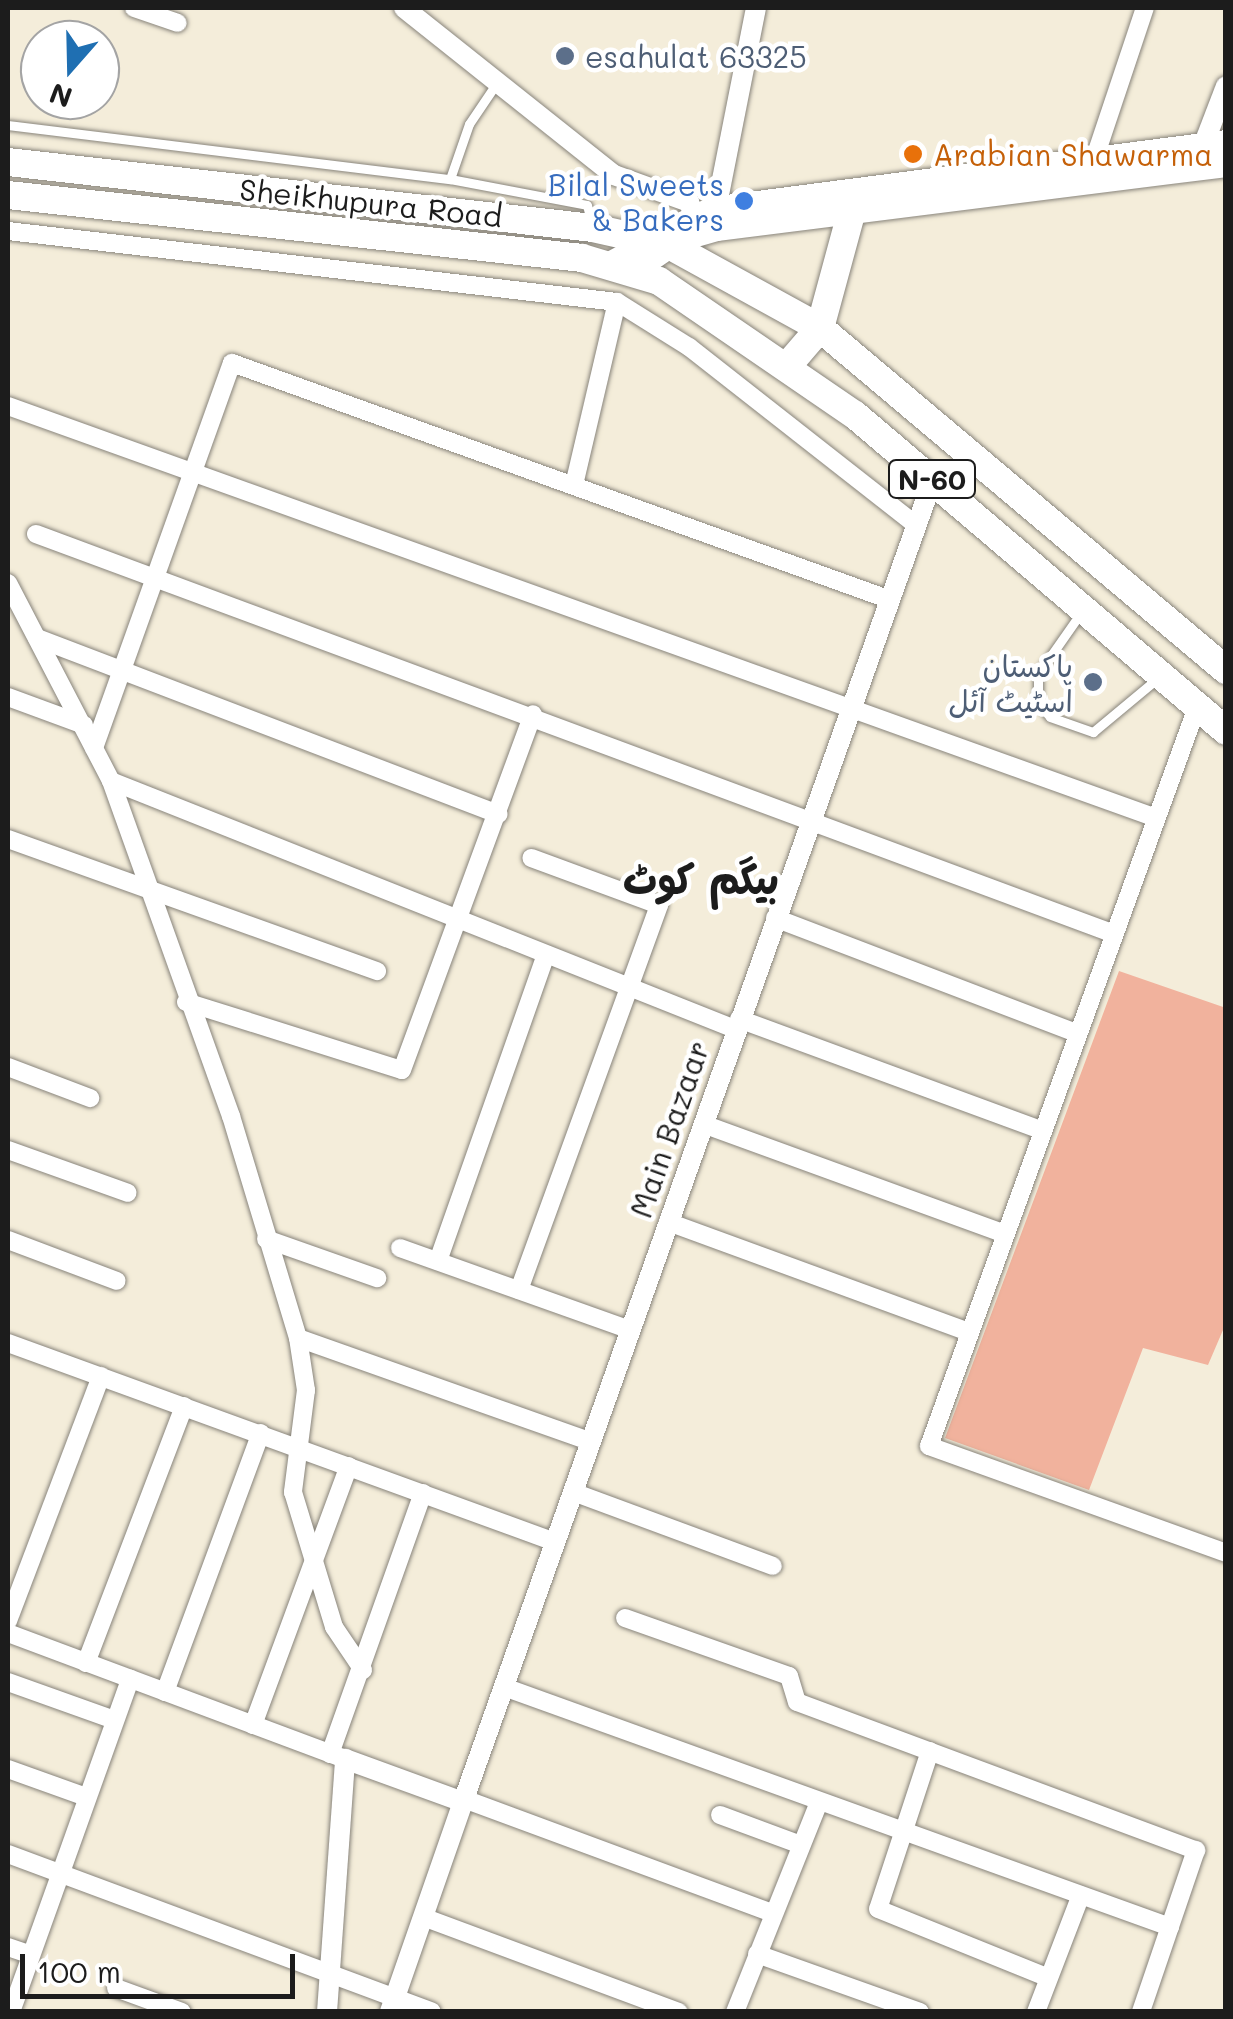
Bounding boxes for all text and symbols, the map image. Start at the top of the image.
north arrow [20,20,120,120]
place label: esahulat 63325 [585,38,807,74]
marker: esahulat 63325 [554,45,576,67]
text: N [44,76,77,117]
place label: Arabian Shawarma [933,136,1213,172]
marker: Arabian Shawarma [902,143,924,165]
place label: Bilal Sweets & Bakers [548,166,724,236]
street label: Sheikhupura Road [238,170,504,234]
marker: Bilal Sweets & Bakers [733,190,755,212]
road number: N-60 [887,456,977,502]
place label: پاکستان اسٹیٹ آئل [948,647,1073,718]
marker: پاکستان اسٹیٹ آئل [1082,671,1104,693]
district label: بیگم کوٹ [623,854,779,902]
street label: Main Bazaar [622,1036,716,1222]
scale bar [25,1934,300,1996]
text: 100 m [37,1951,121,1991]

